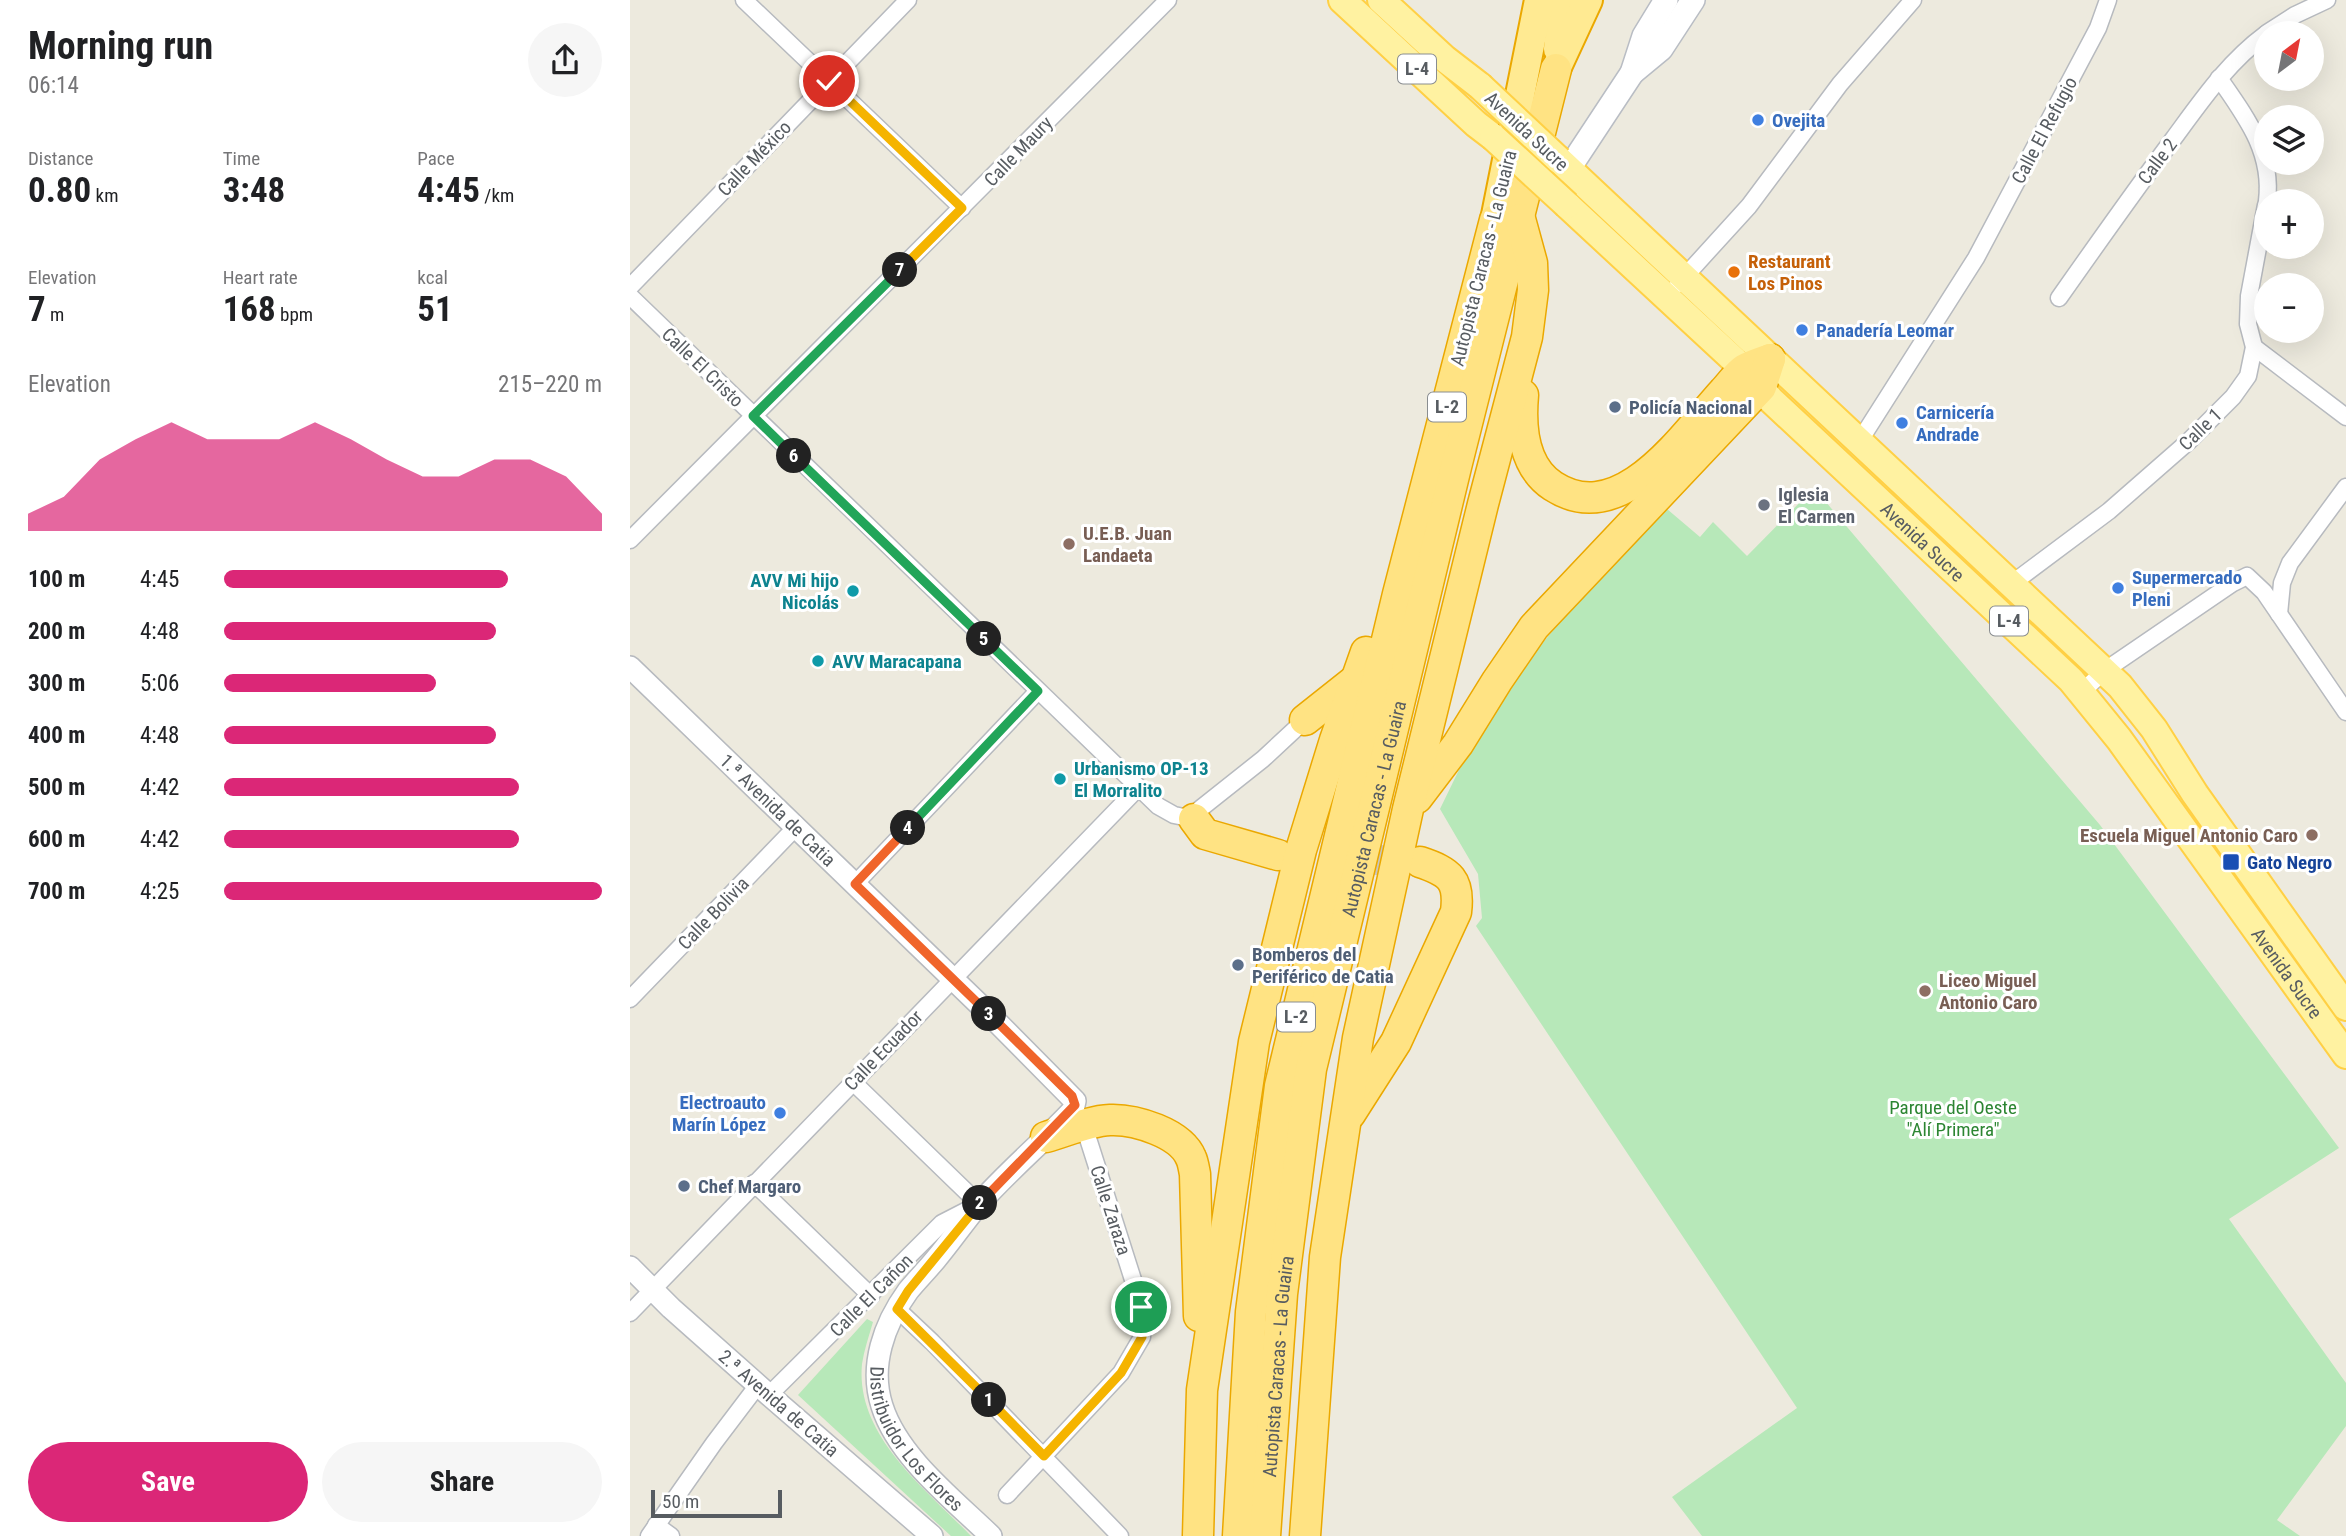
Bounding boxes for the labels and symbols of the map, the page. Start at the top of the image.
north arrow [2254,21,2324,91]
pin [799,51,859,111]
road number: L-4 [1398,55,1436,84]
street label: Calle El Refugio [2007,73,2082,187]
street label: Avenida Sucre [1480,87,1573,176]
place label: Ovejita [1772,109,1825,132]
street label: Calle Maury [979,112,1057,191]
marker: Ovejita [1750,112,1766,128]
street label: Calle México [713,116,796,201]
street label: Calle 2 [2133,134,2182,189]
street label: Autopista Caracas - La Guaira [1446,148,1521,368]
place label: Restaurant Los Pinos [1748,250,1831,295]
pin: 7 [882,252,918,288]
marker: Restaurant Los Pinos [1726,264,1742,280]
place label: Panadería Leomar [1816,319,1954,342]
marker: Panadería Leomar [1794,322,1810,338]
street label: Calle El Cristo [657,323,748,412]
road number: L-2 [1428,393,1466,422]
place label: Policía Nacional [1629,396,1752,419]
marker: Policía Nacional [1607,399,1623,415]
place label: Carnicería Andrade [1916,401,1994,446]
street label: Calle 1 [2174,403,2227,455]
marker: Carnicería Andrade [1894,415,1910,431]
pin: 6 [776,438,812,474]
place label: Iglesia El Carmen [1778,483,1855,528]
marker: Iglesia El Carmen [1756,497,1772,513]
street label: Avenida Sucre [1876,497,1969,587]
place label: U.E.B. Juan Landaeta [1083,522,1172,567]
marker: U.E.B. Juan Landaeta [1061,536,1077,552]
place label: Supermercado Pleni [2132,566,2242,611]
place label: AVV Mi hijo Nicolás [750,569,839,614]
marker: Supermercado Pleni [2110,580,2126,596]
marker: AVV Mi hijo Nicolás [845,583,861,599]
road number: L-4 [1990,606,2028,636]
pin: 5 [966,622,1002,656]
place label: AVV Maracapana [832,650,962,673]
marker: AVV Maracapana [810,653,826,669]
street label: Autopista Caracas - La Guaira [1337,698,1411,920]
street label: 1.ª Avenida de Catia [715,749,840,871]
place label: Urbanismo OP-13 El Morralito [1074,757,1209,802]
marker: Urbanismo OP-13 El Morralito [1052,771,1068,787]
pin: 4 [890,810,926,846]
place label: Escuela Miguel Antonio Caro [2080,824,2298,847]
marker: Escuela Miguel Antonio Caro [2304,827,2320,843]
place label: Gato Negro [2247,851,2332,874]
marker: Gato Negro [2221,852,2241,872]
street label: Calle Bolivia [673,872,754,954]
street label: Avenida Sucre [2246,923,2327,1023]
place label: Bomberos del Periférico de Catia [1252,943,1394,988]
marker: Bomberos del Periférico de Catia [1230,957,1246,973]
place label: Liceo Miguel Antonio Caro [1939,969,2037,1014]
marker: Liceo Miguel Antonio Caro [1917,983,1933,999]
pin: 3 [972,996,1006,1032]
road number: L-2 [1277,1002,1315,1032]
street label: Calle Ecuador [839,1005,928,1095]
place label: Electroauto Marín López [672,1091,766,1136]
park label: Parque del Oeste "Alí Primera" [1889,1096,2017,1141]
marker: Electroauto Marín López [772,1105,788,1121]
street label: Calle Zaraza [1085,1162,1136,1258]
place label: Chef Margaro [698,1175,801,1198]
marker: Chef Margaro [676,1178,692,1194]
pin: 2 [962,1186,998,1220]
street label: Calle El Cañon [825,1249,918,1342]
street label: Autopista Caracas - La Guaira [1258,1255,1299,1478]
pin [1111,1277,1171,1337]
street label: 2.ª Avenida de Catia [714,1345,843,1462]
street label: Distribuidor Los Flores [865,1366,968,1516]
pin: 1 [972,1382,1006,1418]
scale bar [651,1487,782,1519]

